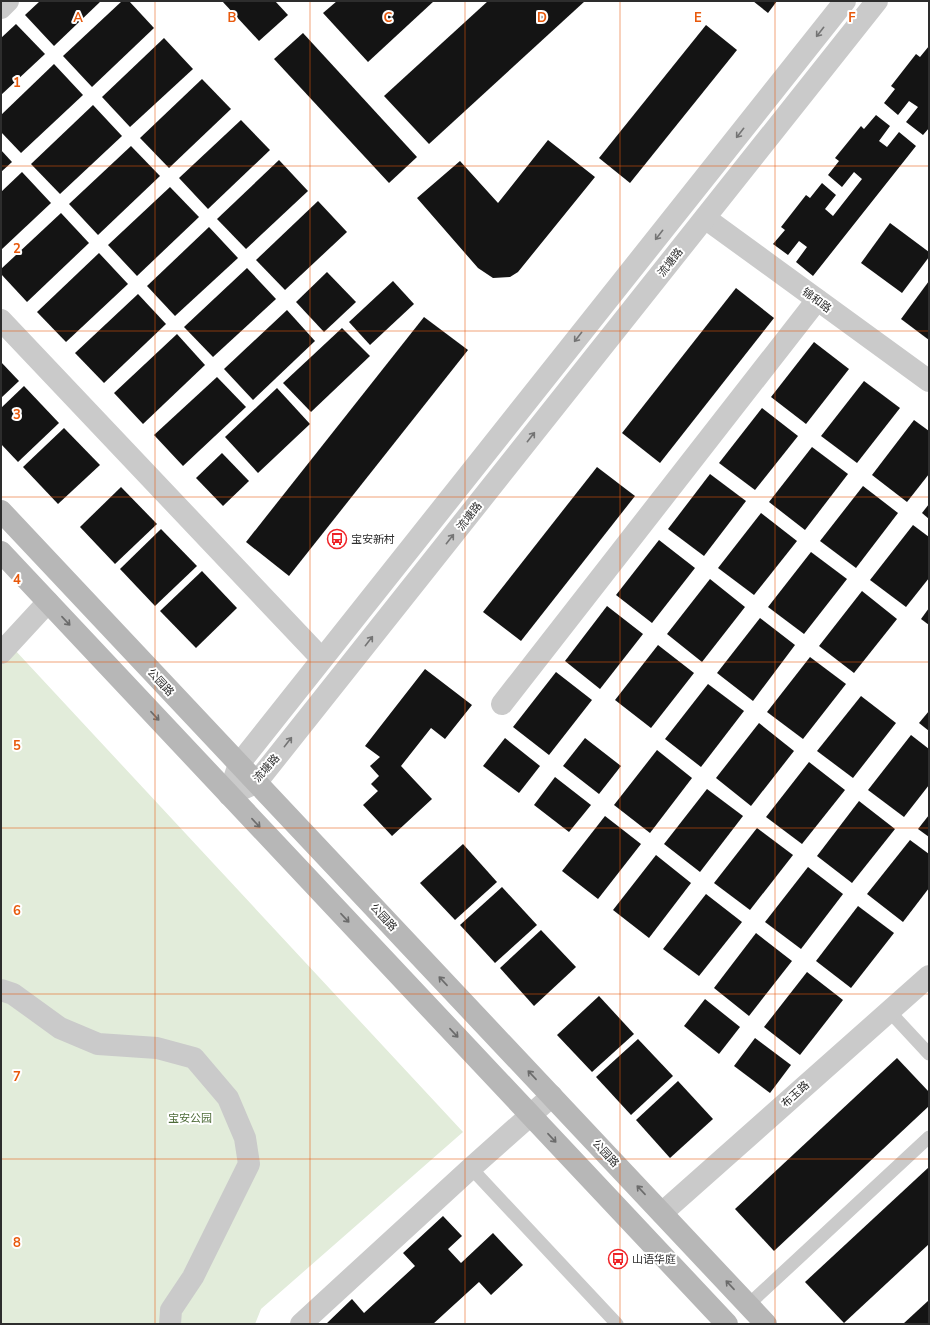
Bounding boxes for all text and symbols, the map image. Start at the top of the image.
text: A [73,9,83,27]
text: B [228,9,237,27]
text: C [384,9,393,27]
text: D [537,9,547,27]
text: E [694,9,702,27]
text: F [848,9,856,27]
one-way arrow [816,26,825,37]
text: 1 [13,74,21,92]
one-way arrow [735,128,744,139]
one-way arrow [654,230,663,241]
text: 2 [13,240,21,258]
street label: 流塘路 [654,245,686,280]
street label: 锦和路 [799,285,834,316]
one-way arrow [574,332,582,343]
text: 3 [13,406,21,424]
one-way arrow [527,431,535,442]
street label: 流塘路 [453,499,485,534]
bus stop icon: 宝安新村 [326,528,348,550]
place label: 宝安新村 [351,532,395,547]
one-way arrow [446,533,455,544]
text: 4 [13,571,21,589]
one-way arrow [61,616,71,626]
one-way arrow [365,635,374,646]
street label: 公园路 [144,665,177,700]
one-way arrow [150,711,160,721]
text: 5 [13,737,21,755]
one-way arrow [284,737,293,748]
street label: 流塘路 [250,751,283,786]
one-way arrow [252,818,261,828]
street label: 公园路 [367,900,400,935]
text: 6 [13,902,21,920]
one-way arrow [341,913,350,923]
one-way arrow [439,976,448,986]
one-way arrow [449,1028,458,1038]
text: 7 [13,1068,21,1086]
one-way arrow [528,1070,537,1081]
street label: 布玉路 [778,1078,813,1111]
park label: 宝安公园 [168,1111,212,1126]
one-way arrow [547,1133,557,1143]
street label: 公园路 [589,1136,622,1171]
one-way arrow [637,1186,646,1196]
text: 8 [13,1234,21,1252]
bus stop icon: 山语华庭 [607,1248,629,1270]
place label: 山语华庭 [632,1252,676,1267]
one-way arrow [725,1280,734,1290]

